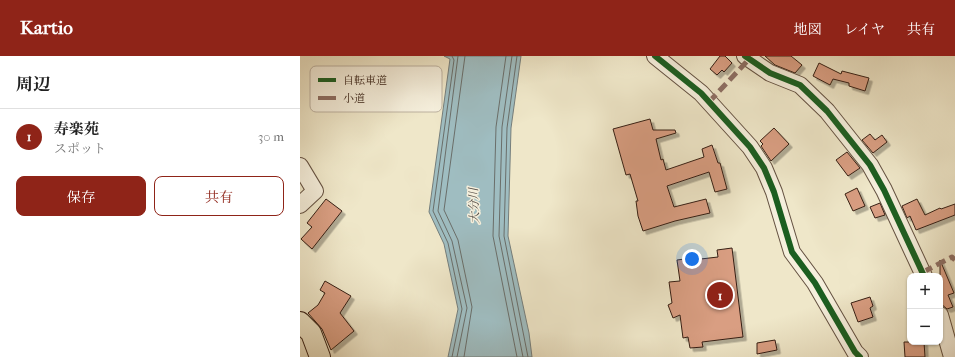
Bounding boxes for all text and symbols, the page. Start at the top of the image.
text: Kartio [20,17,73,39]
text: 地図 [794,21,822,38]
text: レイヤ [844,21,885,38]
text: 共有 [907,21,935,38]
legend [310,66,442,112]
text: 周辺 [16,74,50,94]
text: 自転車道 [343,74,387,87]
text: 小道 [343,92,365,105]
text: 寿楽苑 [54,120,99,138]
text: 1 [27,129,31,144]
text: 30 m [258,129,284,144]
text: スポット [54,141,106,156]
button: 保存 [16,176,146,216]
button: 共有 [154,176,284,216]
water label: 大分川 [466,186,482,224]
your location [682,249,702,269]
map controls [907,273,943,345]
button: + [907,273,943,309]
pin: 1 [707,280,733,310]
button: − [907,309,943,345]

